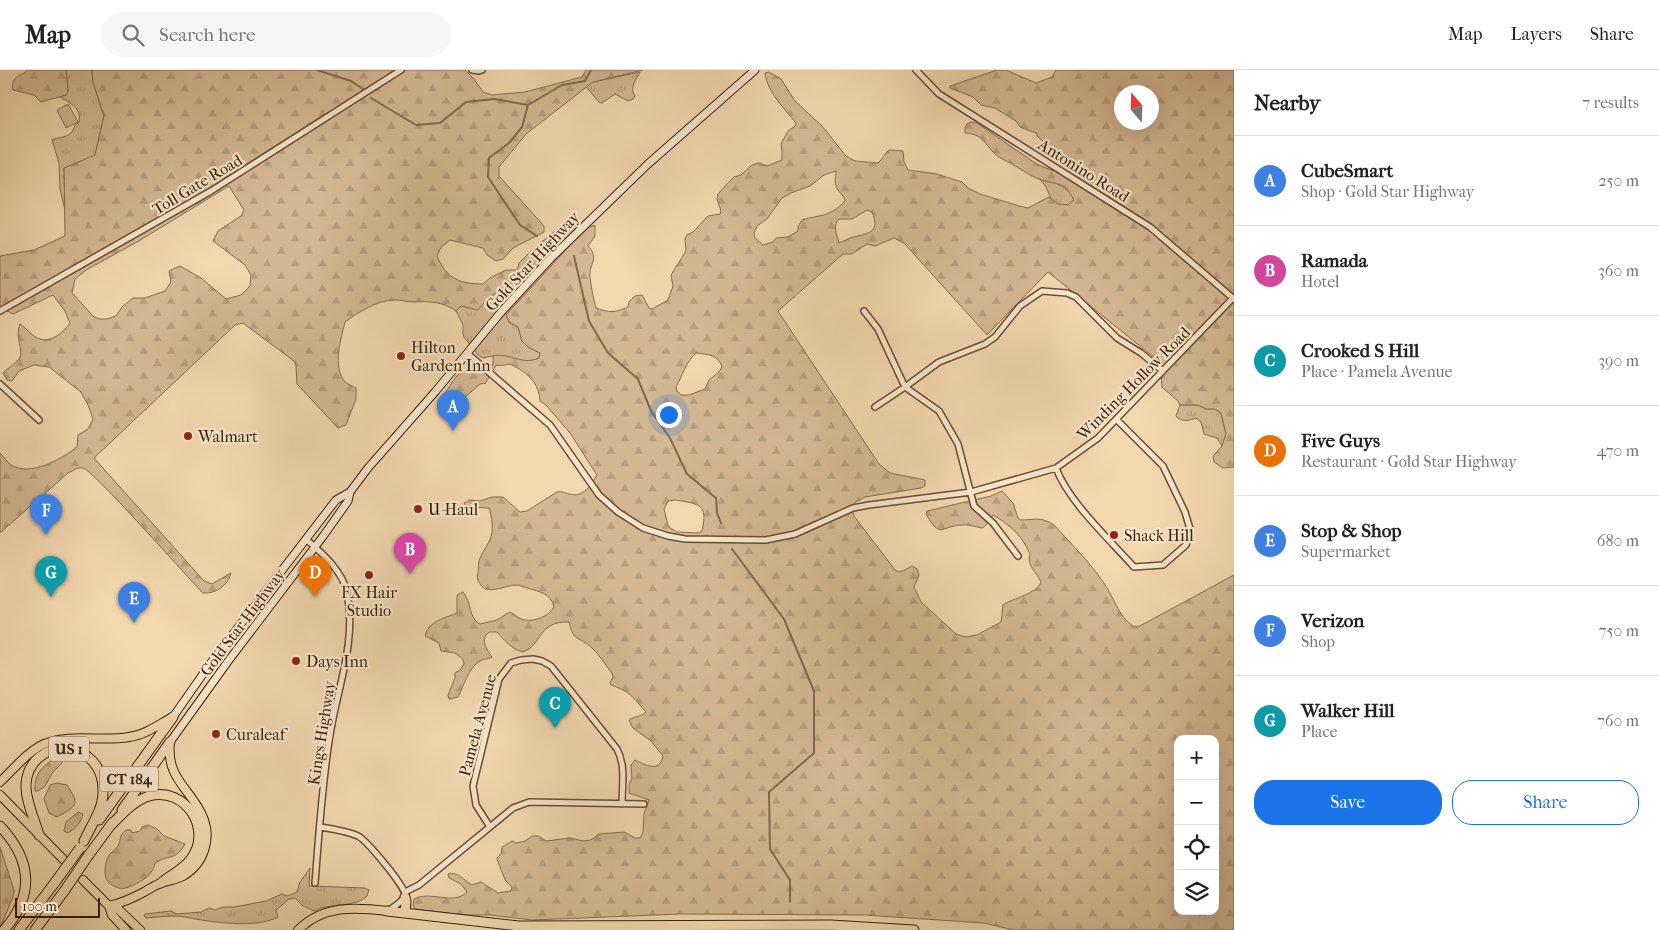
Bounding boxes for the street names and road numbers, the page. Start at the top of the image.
street label: Antonino Road [1034,134,1133,206]
street label: Toll Gate Road [149,150,246,219]
street label: Gold Star Highway [481,207,584,315]
street label: Winding Hollow Road [1072,323,1194,445]
street label: Gold Star Highway [196,565,289,680]
street label: Pamela Avenue [455,672,500,778]
street label: Kings Highway [304,679,339,787]
road number: US 1 [49,736,89,762]
road number: CT 184 [100,766,158,792]

